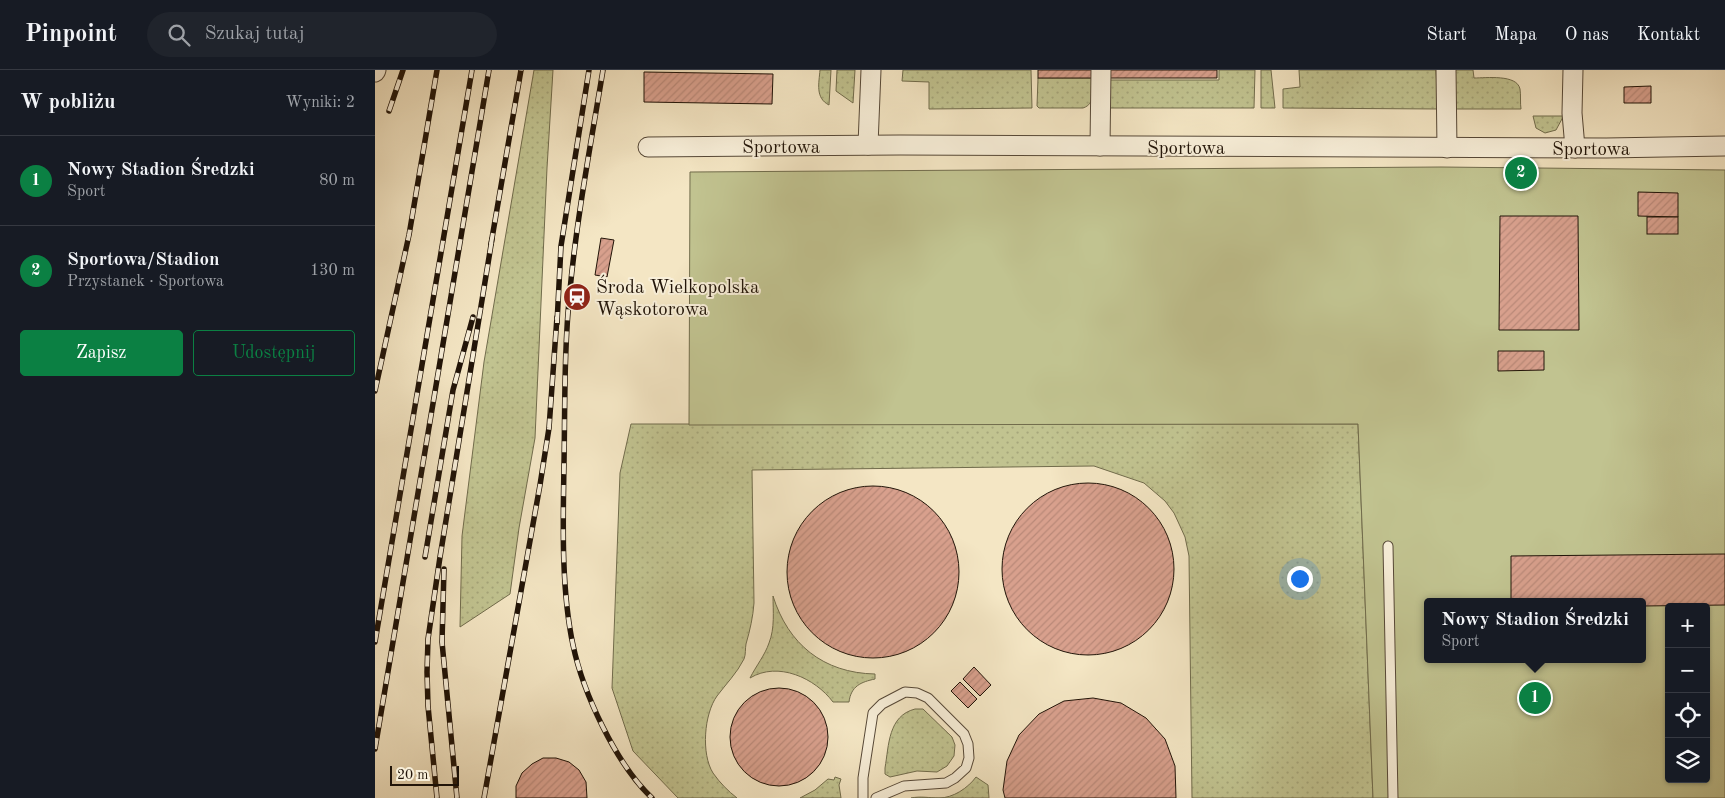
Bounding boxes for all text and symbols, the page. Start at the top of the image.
search box [147,12,497,57]
icon: search [165,21,193,49]
text: Pinpoint [25,23,117,47]
text: Szukaj tutaj [205,25,305,44]
text: Start [1427,26,1467,44]
text: Mapa [1495,26,1537,44]
text: O nas [1565,26,1609,44]
text: Kontakt [1637,26,1700,44]
text: W pobliżu [20,92,115,113]
text: Wyniki: 2 [286,95,355,111]
street label: Sportowa [742,139,821,158]
street label: Sportowa [1147,140,1226,159]
street label: Sportowa [1552,141,1631,160]
pin: 2 [1505,154,1537,192]
text: Nowy Stadion Średzki [67,161,255,180]
text: 1 [31,173,41,189]
text: 80 m [319,173,355,189]
text: Sport [67,184,105,200]
text: Sportowa/Stadion [67,251,220,270]
text: 2 [31,263,41,279]
text: 130 m [310,263,355,279]
text: Przystanek · Sportowa [67,274,224,290]
place label: Środa Wielkopolska Wąskotorowa [596,274,760,320]
station icon: Środa Wielkopolska Wąskotorowa [562,282,592,312]
button: Zapisz [20,330,183,376]
button: Udostępnij [193,330,355,376]
your location [1287,566,1313,592]
popup [1424,598,1646,663]
map controls [1665,603,1710,783]
button: + [1665,603,1710,648]
text: Nowy Stadion Średzki [1441,611,1629,630]
text: Sport [1441,634,1479,650]
button: − [1665,648,1710,693]
pin: 1 [1519,679,1551,717]
button: locate [1665,693,1710,738]
button: layers [1665,738,1710,783]
scale bar [390,763,459,786]
text: 20 m [397,768,428,782]

